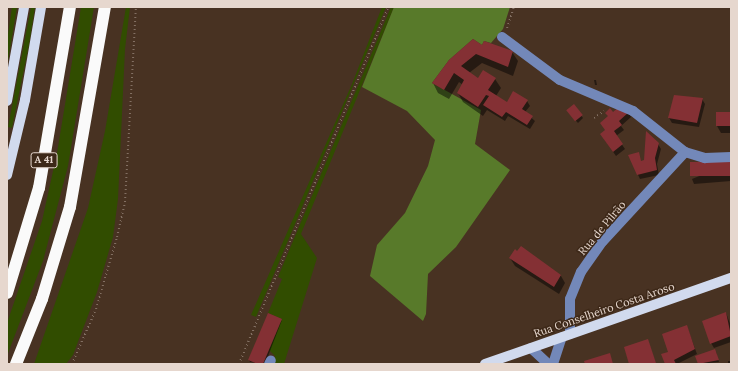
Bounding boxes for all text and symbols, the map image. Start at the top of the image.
road number: A 41 [30,152,58,168]
street label: Rua de Pilrão [575,198,629,258]
street label: Rua Conselheiro Costa Aroso [532,280,676,340]

